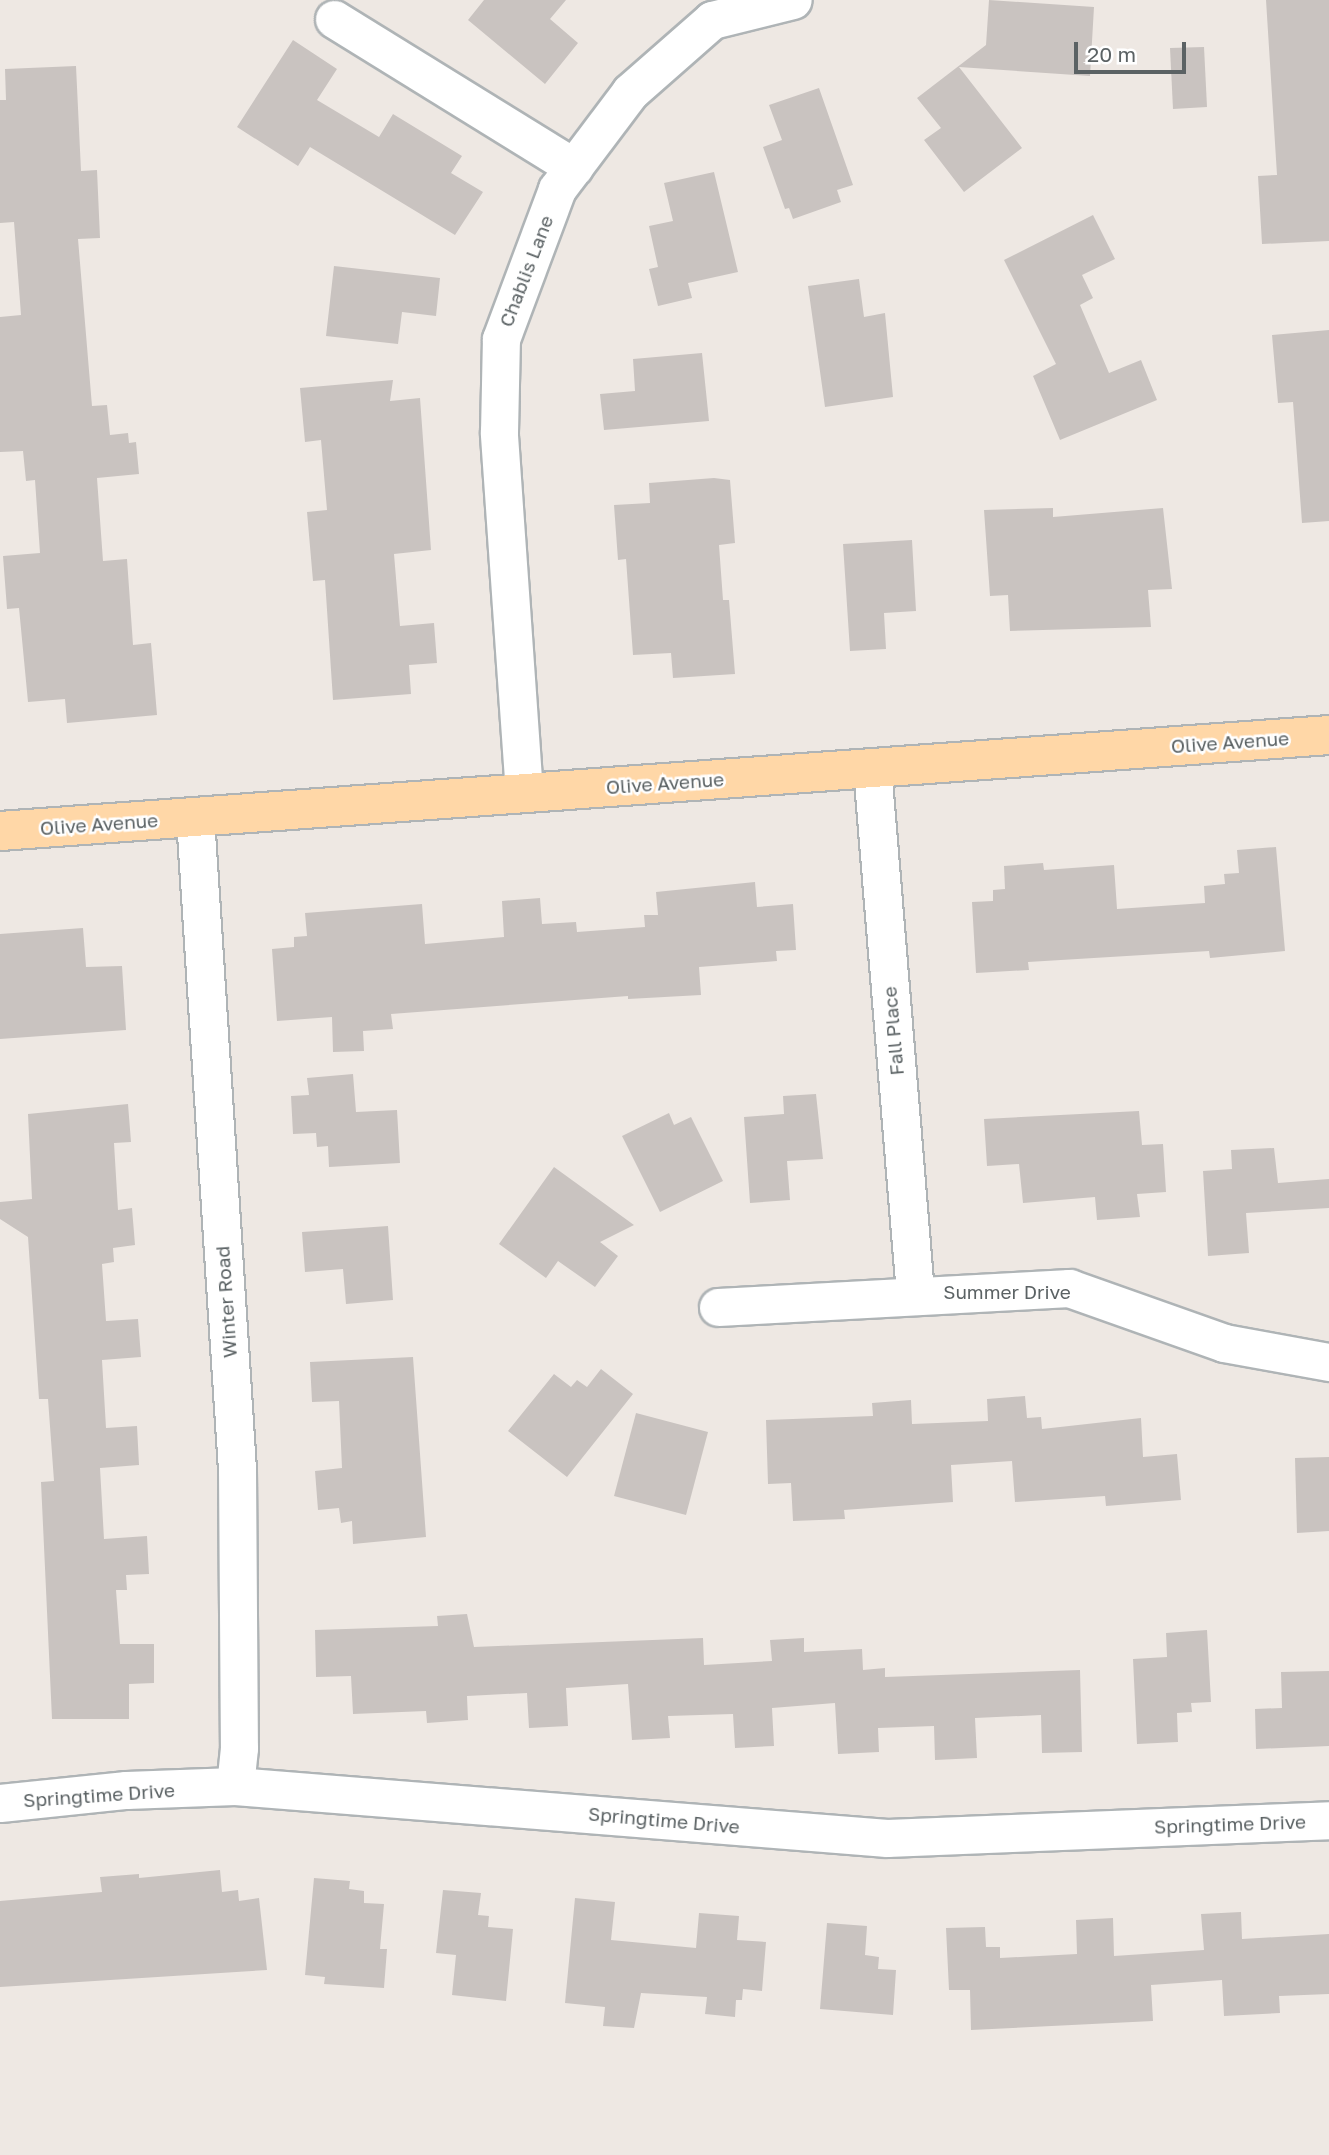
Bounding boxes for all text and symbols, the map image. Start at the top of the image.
scale bar [1077,28,1189,72]
text: 20 m [1087,41,1136,67]
street label: Chablis Lane [494,212,558,330]
street label: Olive Avenue [1170,727,1290,757]
street label: Olive Avenue [605,768,725,798]
street label: Olive Avenue [39,809,159,839]
street label: Fall Place [878,986,908,1076]
street label: Winter Road [211,1245,241,1359]
street label: Summer Drive [943,1281,1071,1303]
street label: Springtime Drive [22,1778,176,1812]
street label: Springtime Drive [587,1802,741,1838]
street label: Springtime Drive [1154,1810,1306,1838]

